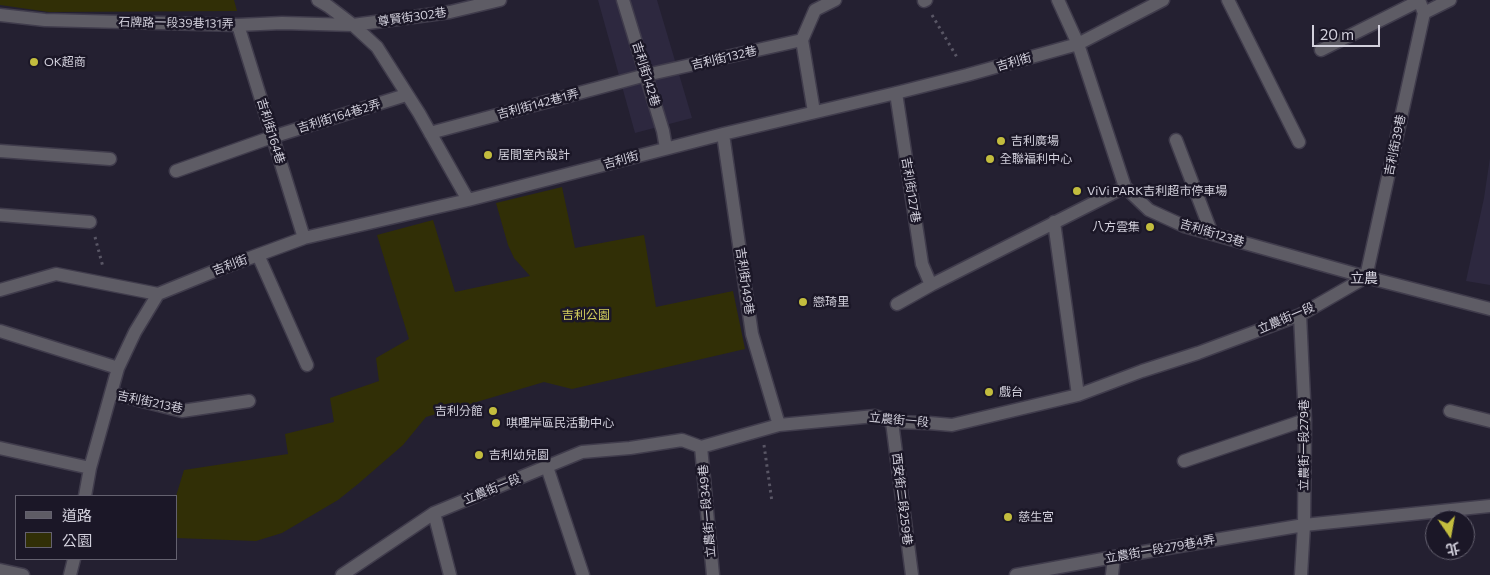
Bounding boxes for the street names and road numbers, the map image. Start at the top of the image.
street label: 尊賢街302巷 [377,5,447,29]
street label: 石牌路一段39巷131弄 [118,15,234,31]
street label: 吉利街142巷 [629,40,663,108]
street label: 吉利街132巷 [690,43,758,73]
street label: 吉利街 [995,50,1033,74]
street label: 吉利街142巷1弄 [496,86,580,122]
street label: 吉利街164巷 [254,97,288,165]
street label: 吉利街164巷2弄 [296,97,382,135]
street label: 吉利街39巷 [1381,113,1409,177]
street label: 吉利街 [602,148,640,172]
street label: 吉利街127巷 [899,156,923,224]
street label: 吉利街123巷 [1178,216,1246,250]
street label: 吉利街149巷 [733,247,757,315]
street label: 吉利街 [211,252,249,278]
street label: 立農街一段 [1256,300,1316,336]
street label: 吉利街213巷 [116,388,184,416]
street label: 立農街一段279巷 [1297,399,1311,491]
street label: 立農街一段 [868,410,930,430]
street label: 西安街二段259巷 [889,452,915,546]
street label: 立農街一段349巷 [696,464,718,558]
street label: 立農街一段 [461,471,523,507]
street label: 立農街一段279巷4弄 [1104,532,1216,566]

